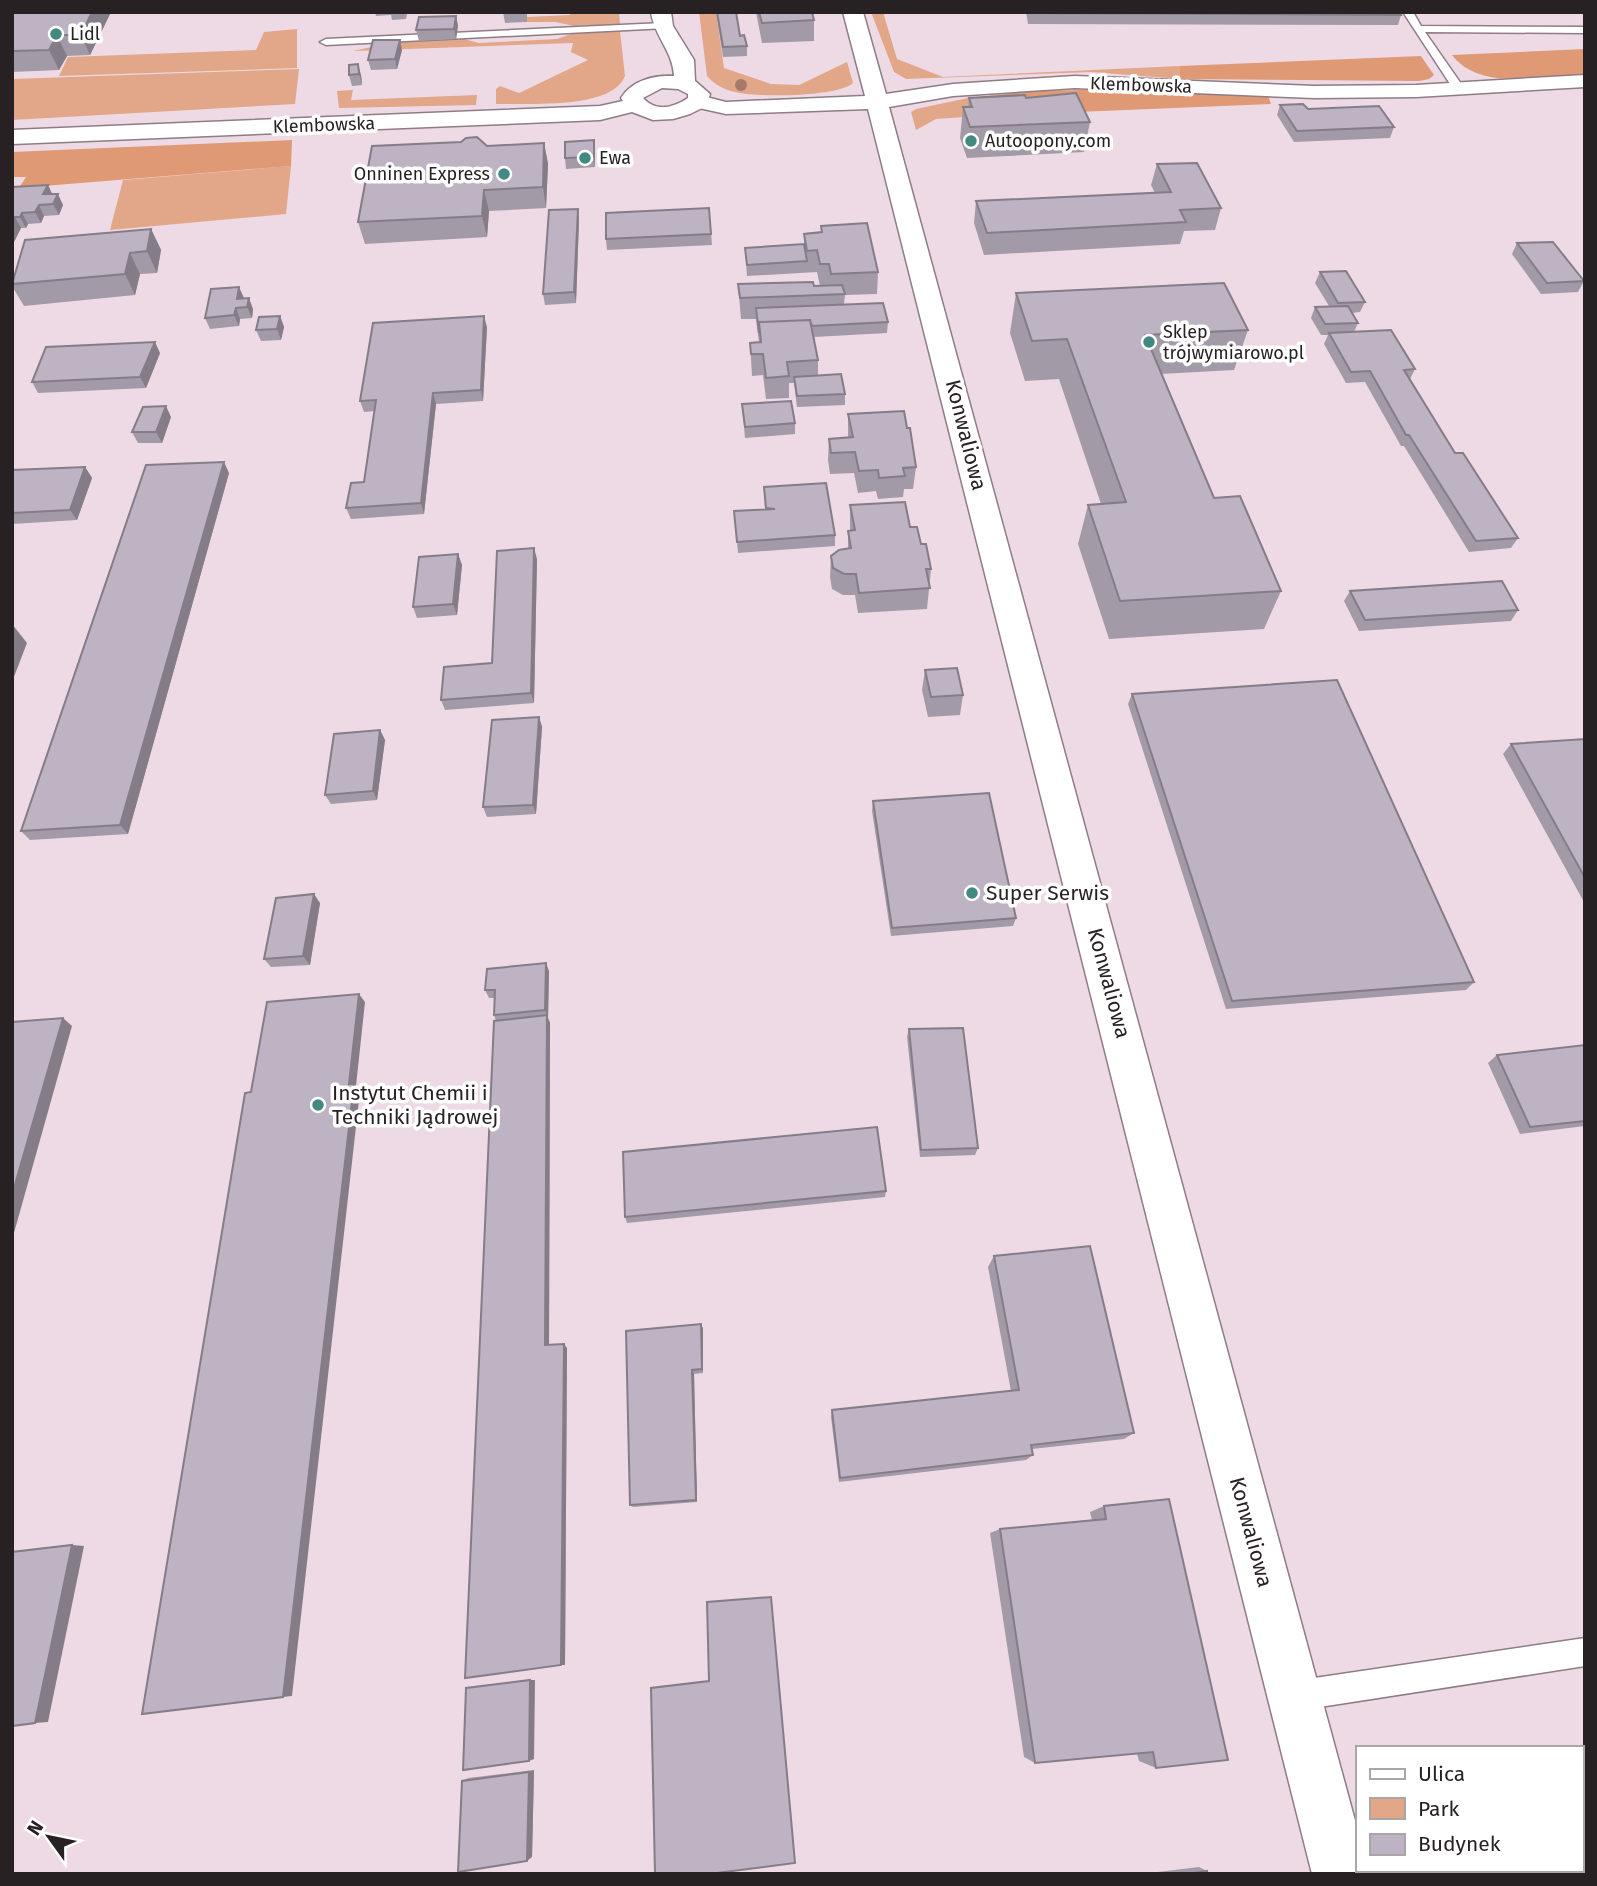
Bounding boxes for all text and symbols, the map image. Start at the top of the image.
place label: Lidl [70,23,100,45]
marker: Lidl [48,26,64,42]
street label: Klembowska [1090,72,1192,98]
street label: Klembowska [273,112,375,138]
place label: Autoopony.com [985,130,1111,152]
marker: Autoopony.com [963,133,979,149]
place label: Ewa [599,147,631,169]
marker: Ewa [577,150,593,166]
place label: Onninen Express [354,163,490,185]
marker: Onninen Express [496,166,512,182]
place label: Sklep trójwymiarowo.pl [1163,321,1304,364]
marker: Sklep trójwymiarowo.pl [1141,334,1157,350]
street label: Konwaliowa [940,377,992,493]
place label: Super Serwis [986,880,1109,906]
marker: Super Serwis [964,885,980,901]
street label: Konwaliowa [1082,925,1136,1041]
place label: Instytut Chemii i Techniki Jądrowej [332,1080,498,1130]
marker: Instytut Chemii i Techniki Jądrowej [310,1097,326,1113]
street label: Konwaliowa [1224,1474,1278,1590]
legend [1356,1746,1583,1872]
text: Ulica [1418,1761,1465,1787]
text: Park [1418,1796,1460,1822]
north arrow [14,1802,84,1872]
text: N [22,1816,48,1840]
text: Budynek [1418,1831,1501,1857]

